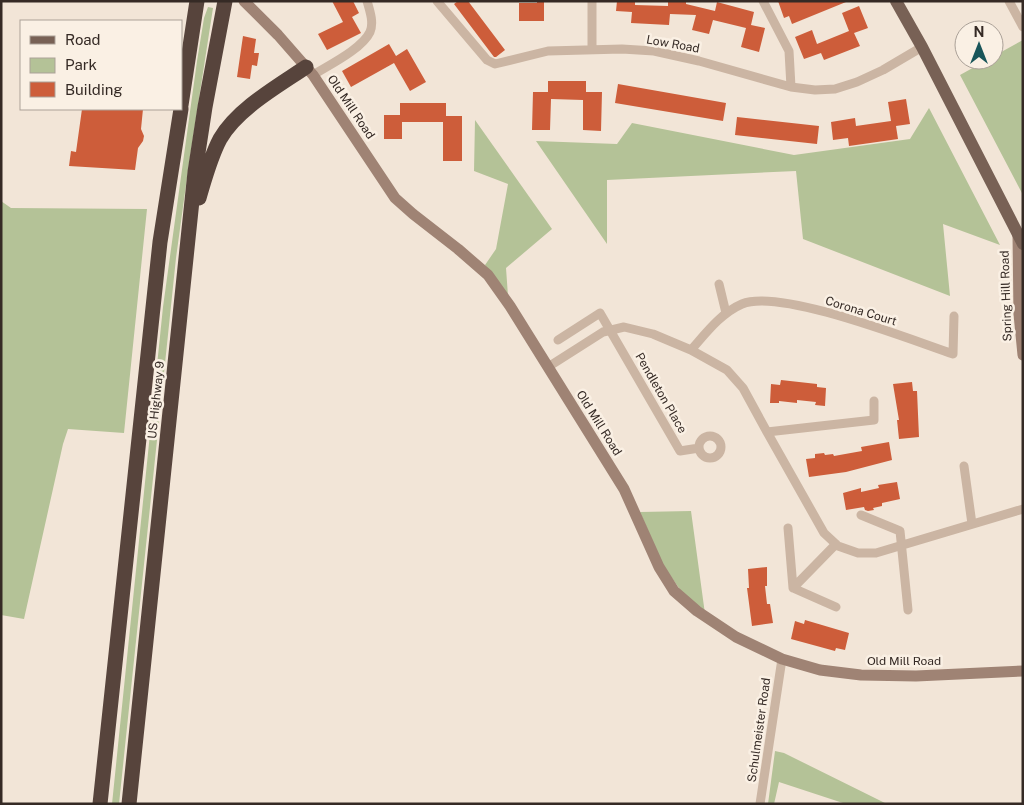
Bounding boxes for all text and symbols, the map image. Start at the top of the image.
legend [20,20,182,110]
north arrow [954,20,1004,70]
text: N [974,24,984,40]
text: Road [65,31,101,48]
street label: Low Road [645,32,701,56]
text: Park [65,56,97,73]
street label: Old Mill Road [324,72,378,142]
text: Building [65,81,123,98]
street label: Spring Hill Road [997,250,1015,342]
street label: Corona Court [824,293,899,329]
street label: Pendleton Place [632,350,690,436]
street label: US Highway 9 [145,360,167,440]
street label: Old Mill Road [573,388,625,458]
street label: Old Mill Road [867,654,941,668]
street label: Schulmeister Road [745,677,773,783]

